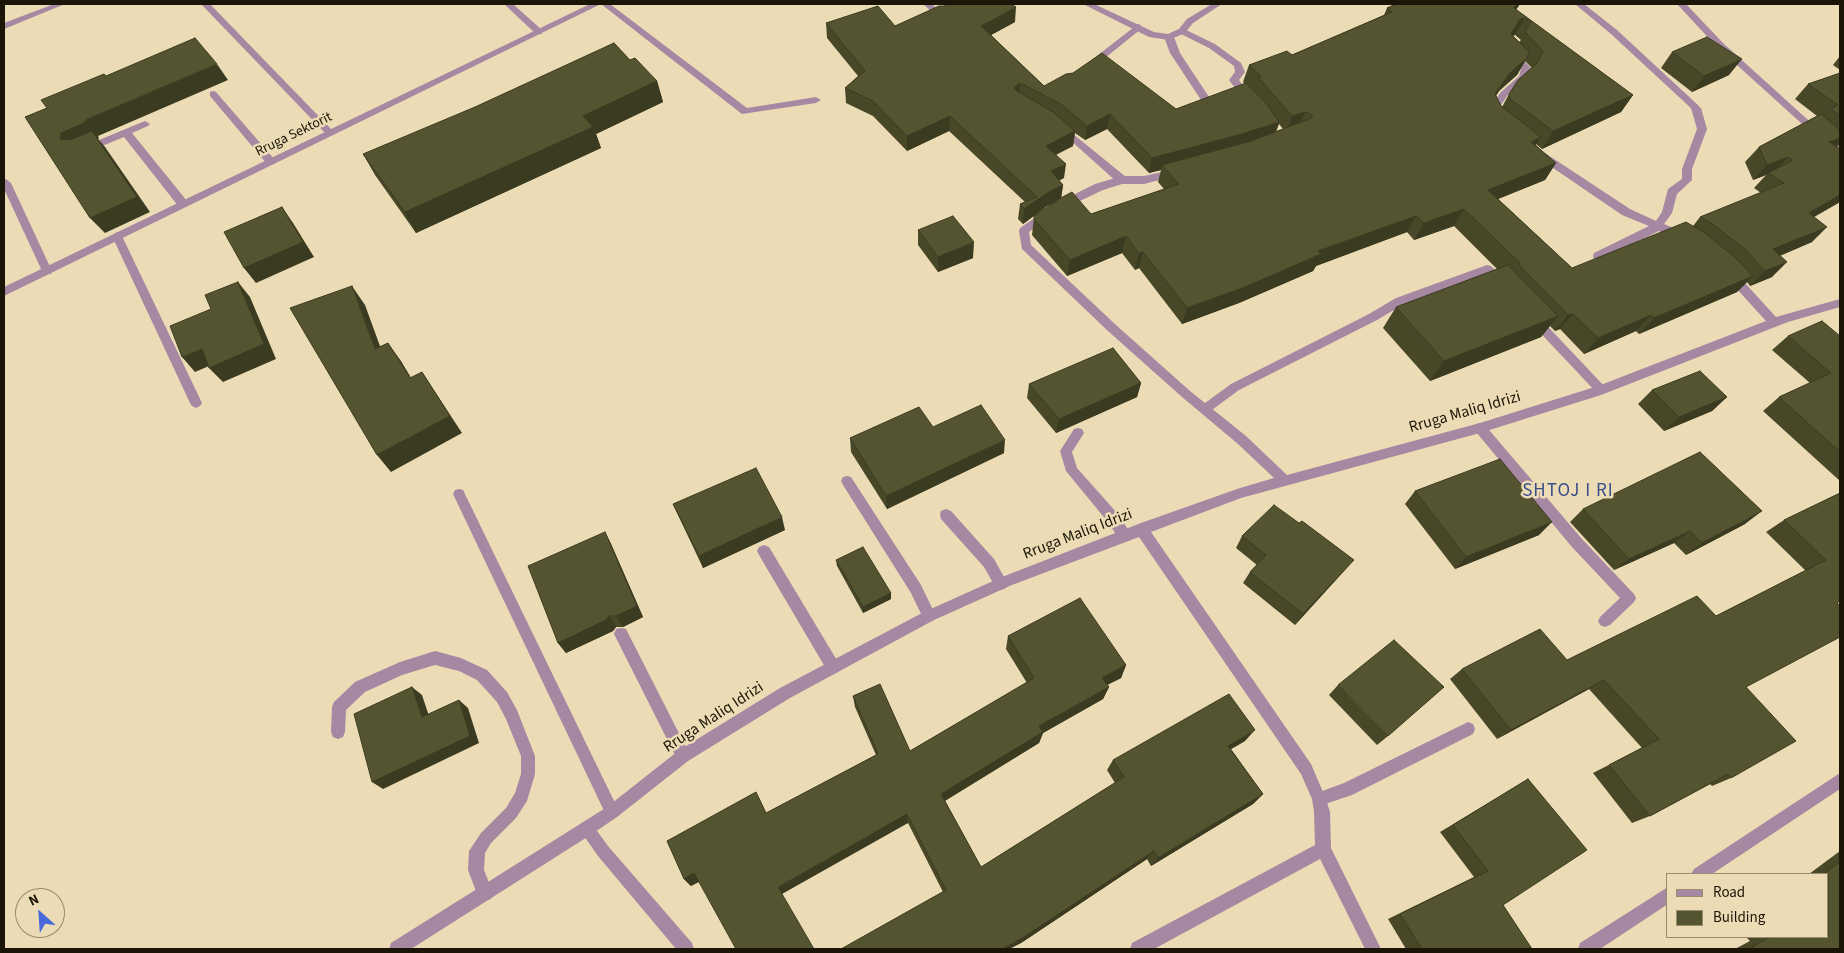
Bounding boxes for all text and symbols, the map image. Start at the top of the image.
street label: Rruga Sektorit [253,109,335,161]
street label: Rruga Maliq Idrizi [1407,388,1523,438]
district label: SHTOJ I RI [1521,481,1615,503]
street label: Rruga Maliq Idrizi [1021,505,1135,565]
street label: Rruga Maliq Idrizi [660,678,768,758]
legend [1666,873,1829,938]
text: Road [1713,882,1745,903]
north arrow [15,888,65,938]
text: N [25,889,42,911]
text: Building [1713,907,1765,928]

